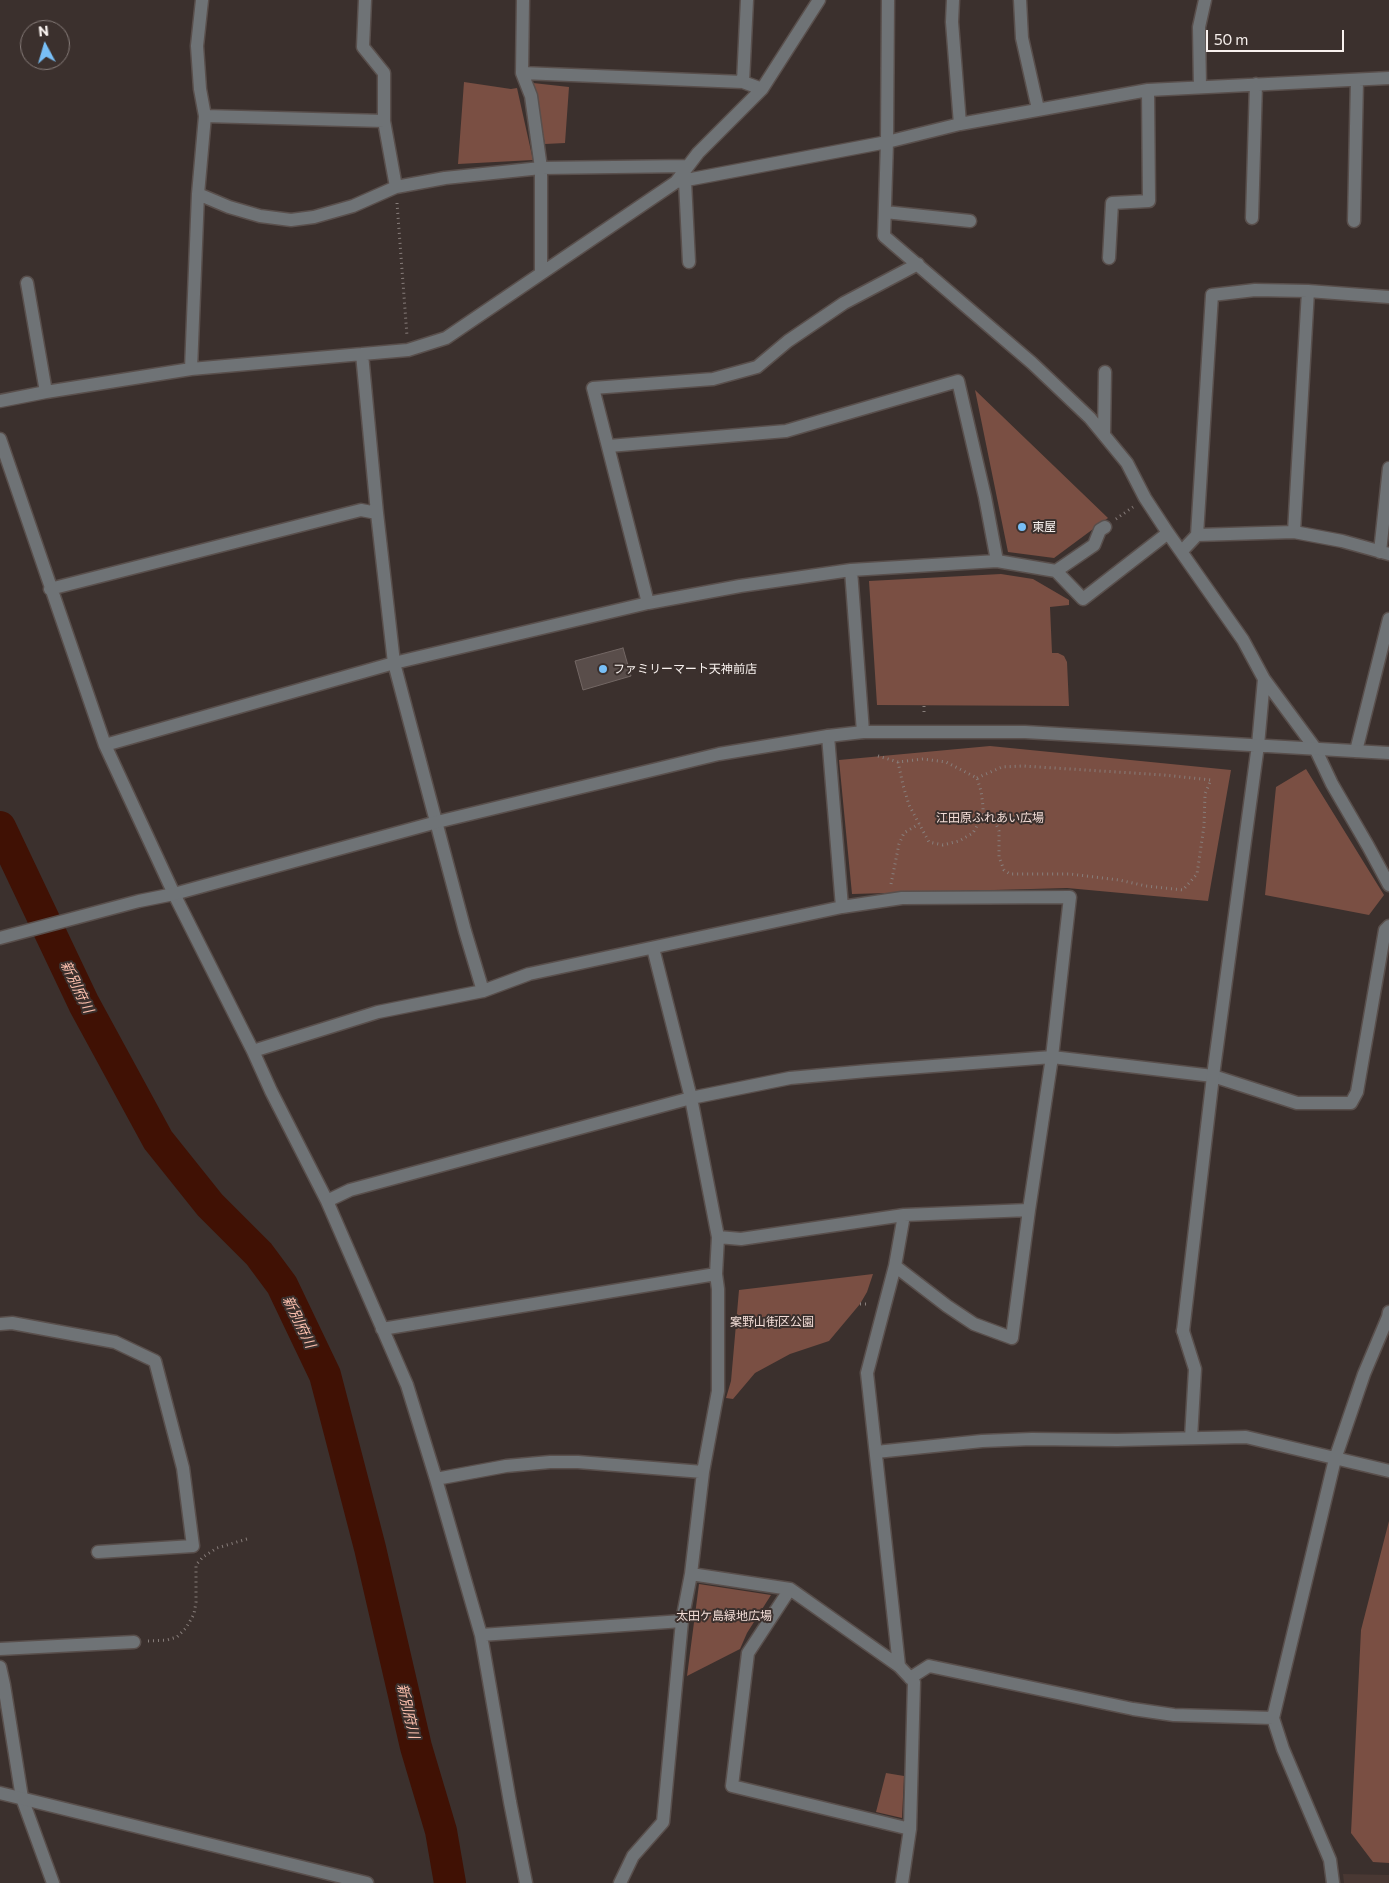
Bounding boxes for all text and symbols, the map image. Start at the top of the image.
north arrow [20,20,70,70]
scale bar [1209,20,1346,52]
text: N [37,22,50,40]
text: 50 m [1214,30,1248,48]
place label: 東屋 [1032,520,1056,534]
marker: 東屋 [1016,521,1028,533]
place label: ファミリーマート天神前店 [613,662,757,676]
marker: ファミリーマート天神前店 [597,663,609,675]
park label: 江田原ふれあい広場 [936,811,1044,825]
water label: 新別府川 [57,958,97,1016]
water label: 新別府川 [279,1293,319,1351]
park label: 案野山街区公園 [730,1315,814,1329]
park label: 太田ケ島緑地広場 [676,1609,772,1623]
water label: 新別府川 [394,1682,422,1740]

